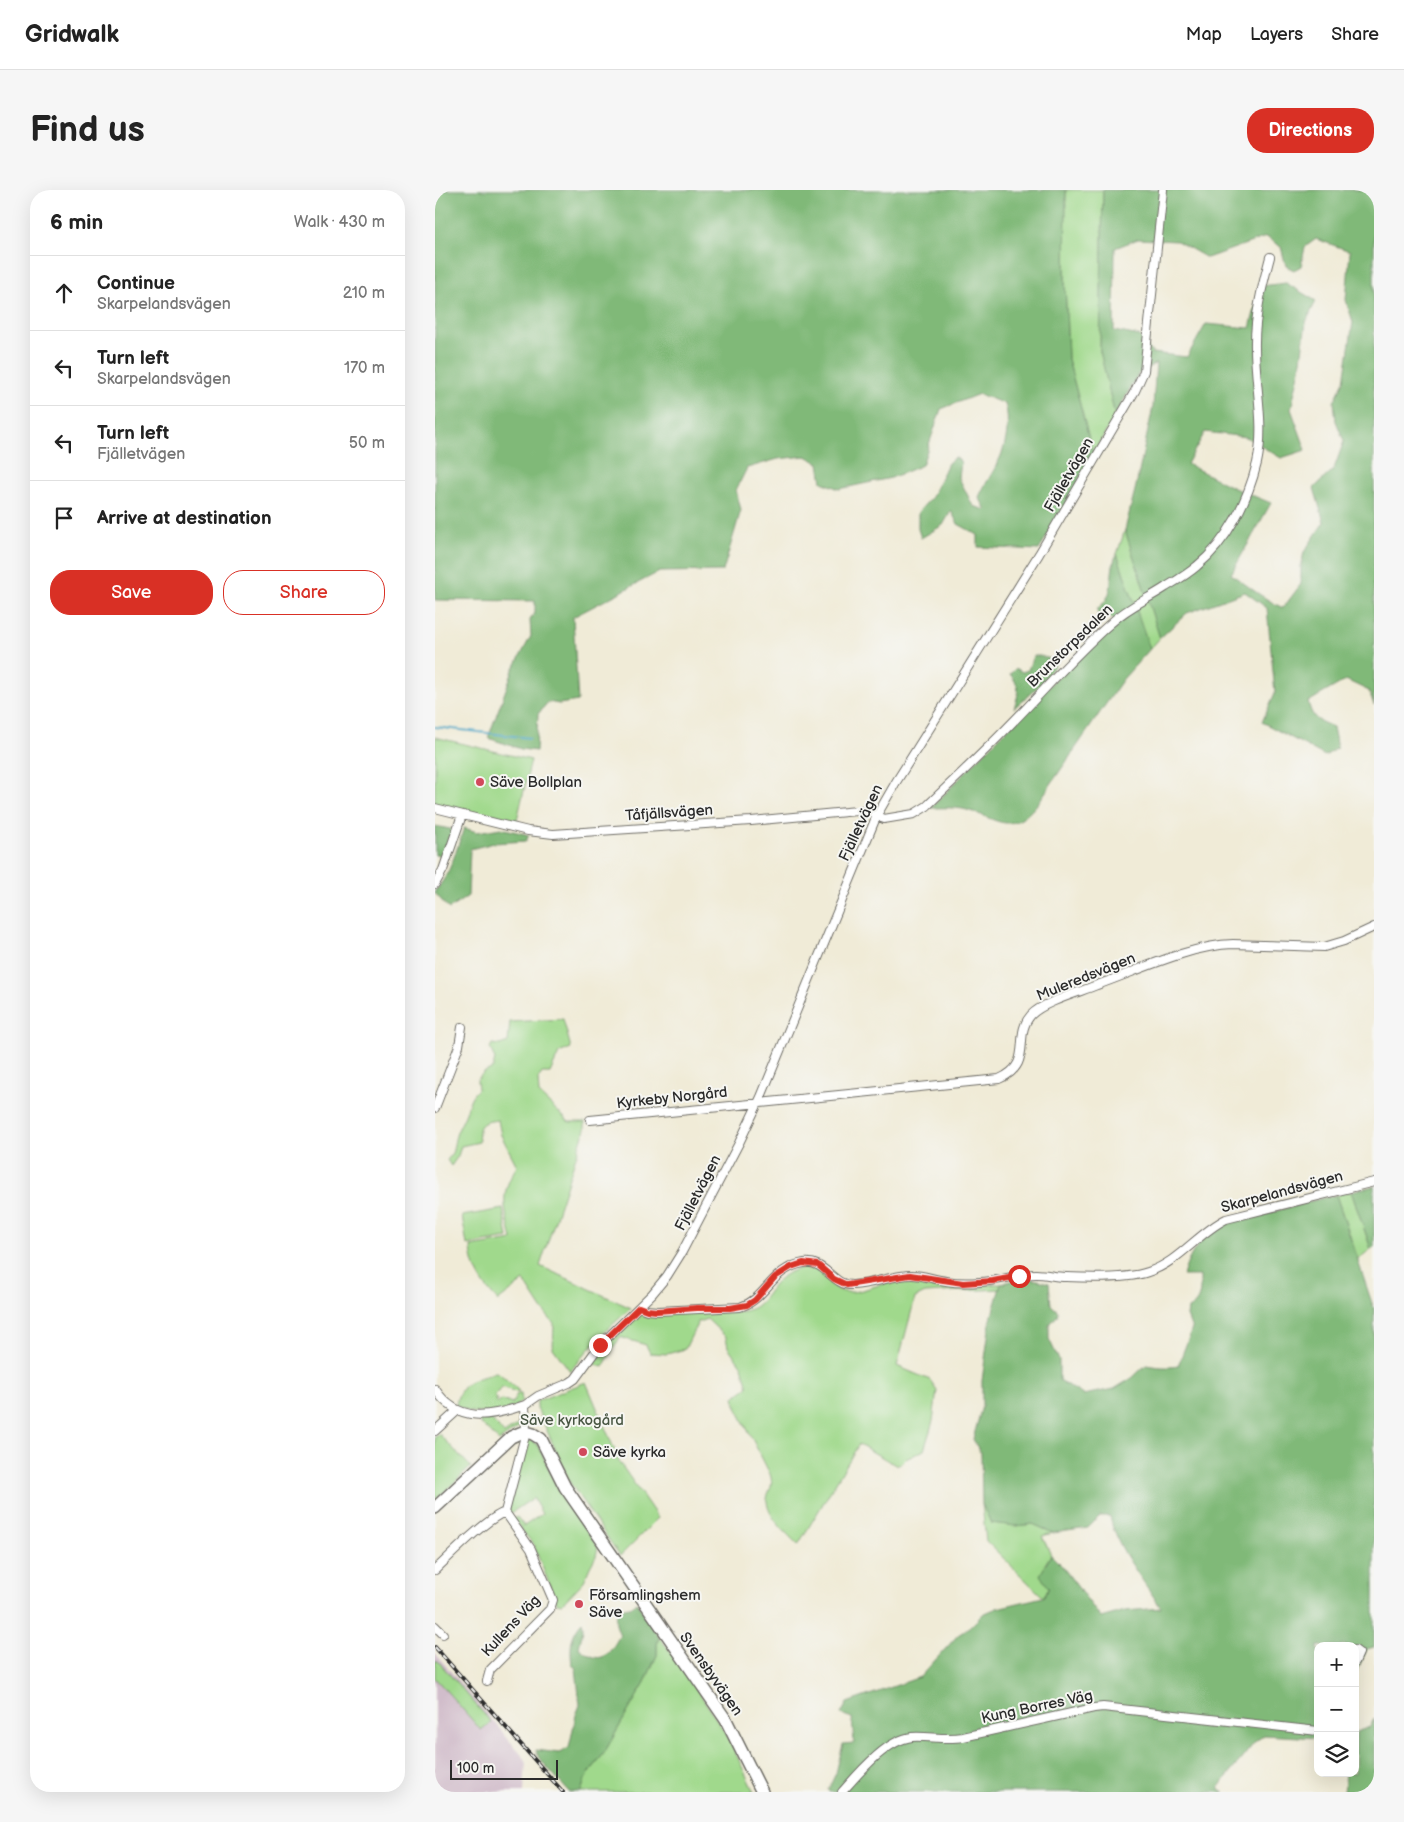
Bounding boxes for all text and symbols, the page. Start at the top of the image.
text: Gridwalk [25,20,119,49]
text: Map [1186,24,1222,45]
text: Layers [1250,24,1303,45]
text: Share [1331,24,1379,45]
button: Directions [1247,108,1374,153]
text: Find us [30,109,145,152]
text: 6 min [50,210,103,235]
text: Walk · 430 m [294,213,385,232]
text: Continue [97,272,175,295]
icon: ahead [50,279,78,307]
text: 210 m [343,284,385,303]
text: Skarpelandsvägen [97,295,231,314]
text: Turn left [97,347,169,370]
icon: left [50,354,78,382]
text: 170 m [344,359,385,378]
text: Skarpelandsvägen [97,370,231,389]
text: Turn left [97,422,169,445]
icon: left [50,429,78,457]
text: 50 m [349,434,385,453]
street label: Fjälletvägen [1040,434,1098,516]
text: Fjälletvägen [97,445,185,464]
icon: arrive [50,504,78,532]
text: Arrive at destination [97,507,272,530]
button: Save [50,570,213,615]
button: Share [223,570,385,615]
street label: Brunstorpsdalen [1023,600,1117,692]
place label: Säve Bollplan [490,773,582,792]
marker: Säve Bollplan [474,776,486,788]
street label: Fjälletvägen [835,782,887,864]
street label: Tåfjällsvägen [624,800,714,826]
street label: Muleredsvägen [1034,949,1138,1005]
street label: Kyrkeby Norgård [616,1083,728,1113]
street label: Fjälletvägen [671,1152,725,1234]
street label: Skarpelandsvägen [1219,1167,1345,1217]
route start [1008,1265,1031,1288]
route end [589,1334,612,1357]
park label: Säve kyrkogård [520,1411,624,1430]
place label: Säve kyrka [593,1443,666,1462]
marker: Säve kyrka [577,1446,589,1458]
place label: Församlingshem Säve [589,1586,701,1622]
street label: Kullens Väg [477,1591,545,1661]
marker: Församlingshem Säve [573,1598,585,1610]
street label: Svensbyvägen [675,1629,747,1719]
map controls [1314,1642,1359,1777]
button: + [1314,1642,1359,1687]
street label: Kung Borres Väg [980,1686,1094,1728]
button: − [1314,1687,1359,1732]
button: layers [1314,1732,1359,1777]
scale bar [450,1757,557,1780]
text: 100 m [457,1760,494,1777]

